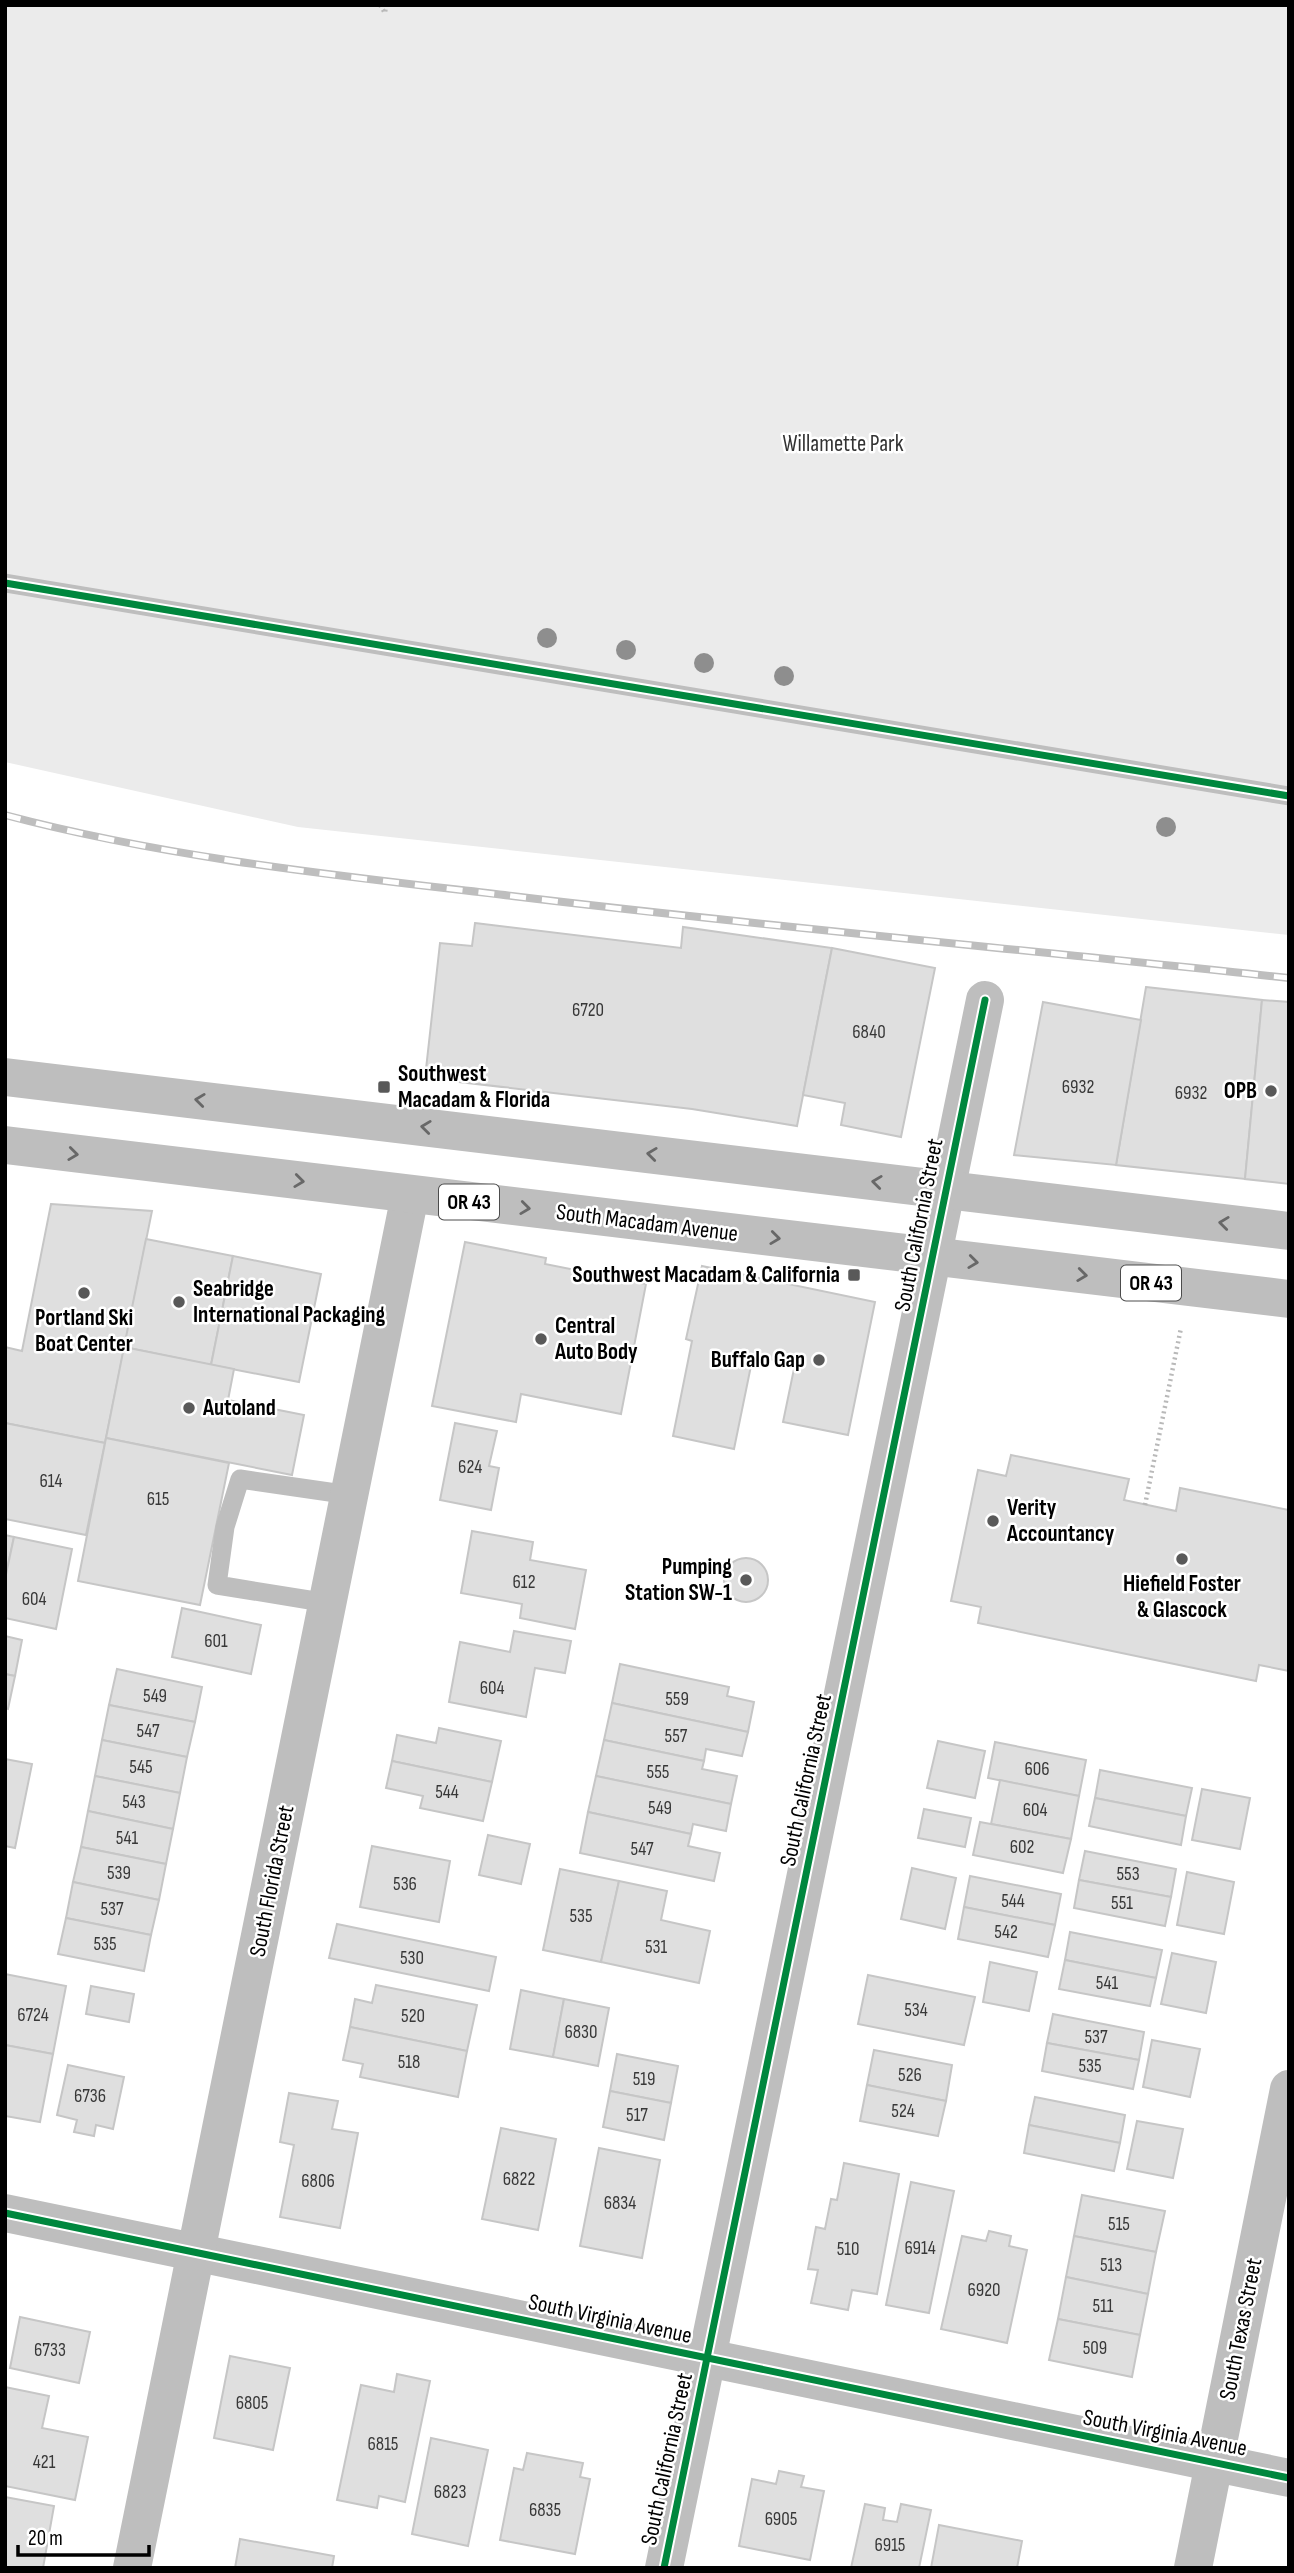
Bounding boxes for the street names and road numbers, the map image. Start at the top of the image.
street label: South California Street [889,1136,949,1314]
road number: OR 43 [439,1184,499,1220]
street label: South Macadam Avenue [555,1198,739,1248]
road number: OR 43 [1121,1266,1181,1300]
street label: South California Street [774,1691,838,1869]
street label: South Florida Street [244,1803,300,1959]
street label: South Texas Street [1214,2256,1268,2402]
street label: South Virginia Avenue [526,2288,694,2350]
street label: South California Street [635,2370,699,2548]
street label: South Virginia Avenue [1081,2403,1249,2463]

